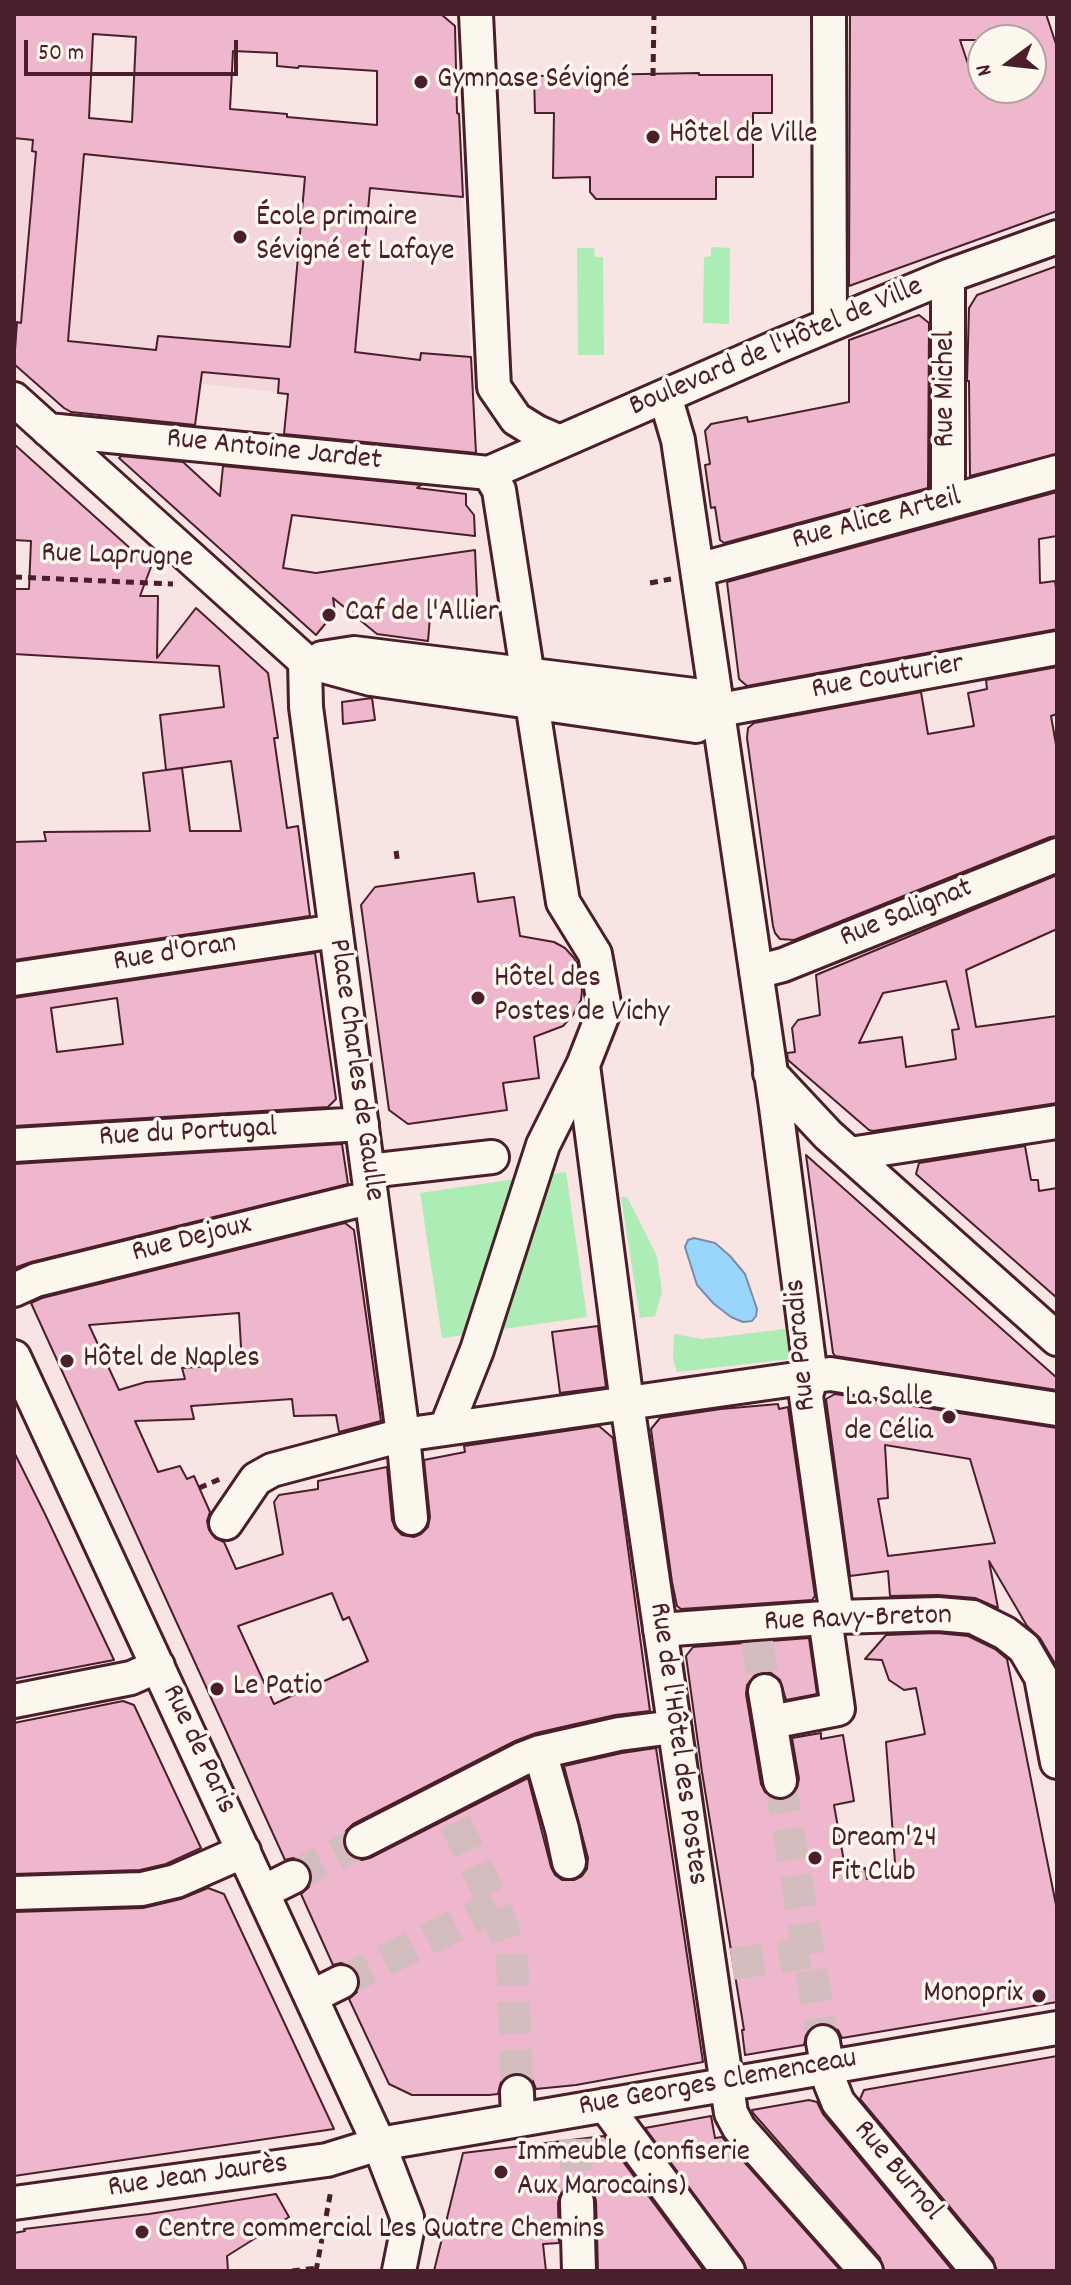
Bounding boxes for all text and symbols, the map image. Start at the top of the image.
scale bar [28,24,242,74]
north arrow [967,24,1047,104]
text: 50 m [38,37,84,71]
text: N [969,61,1002,79]
place label: Gymnase Sévigné [437,64,630,100]
marker: Gymnase Sévigné [412,73,430,91]
place label: Hôtel de Ville [669,119,818,155]
marker: Hôtel de Ville [644,128,662,146]
place label: École primaire Sévigné et Lafaye [256,202,454,272]
marker: École primaire Sévigné et Lafaye [231,228,249,246]
street label: Boulevard de l'Hôtel de Ville [625,271,929,427]
street label: Rue Michel [930,331,966,447]
street label: Rue Antoine Jardet [165,423,383,481]
street label: Rue Alice Arteil [789,481,965,561]
street label: Rue Laprugne [40,537,194,579]
place label: Caf de l'Allier [345,597,499,633]
marker: Caf de l'Allier [320,606,338,624]
street label: Rue Couturier [809,648,967,710]
street label: Rue Salignat [836,872,978,958]
street label: Rue d'Oran [111,928,239,982]
street label: Place Charles de Gaulle [318,937,390,1203]
place label: Hôtel des Postes de Vichy [494,963,669,1034]
marker: Hôtel des Postes de Vichy [469,989,487,1007]
street label: Rue du Portugal [98,1112,278,1158]
street label: Rue Dejoux [129,1209,255,1273]
street label: Rue Paradis [779,1277,827,1413]
place label: Hôtel de Naples [83,1343,260,1379]
marker: Hôtel de Naples [58,1352,76,1370]
place label: La Salle de Célia [844,1382,933,1452]
marker: La Salle de Célia [940,1408,958,1426]
street label: Rue de l'Hôtel des Postes [638,1600,714,1888]
street label: Rue Ravy-Breton [763,1600,953,1642]
place label: Le Patio [233,1671,323,1707]
street label: Rue de Paris [151,1680,243,1820]
marker: Le Patio [208,1680,226,1698]
place label: Dream'24 Fit Club [831,1823,937,1894]
marker: Dream'24 Fit Club [806,1849,824,1867]
place label: Monoprix [923,1978,1023,2014]
marker: Monoprix [1030,1987,1048,2005]
street label: Rue Georges Clemenceau [576,2043,860,2127]
street label: Rue Burnol [844,2114,948,2230]
place label: Immeuble (confiserie Aux Marocains) [517,2137,750,2208]
street label: Rue Jean Jaurès [106,2148,290,2208]
marker: Immeuble (confiserie Aux Marocains) [492,2163,510,2181]
place label: Centre commercial Les Quatre Chemins [158,2214,605,2250]
marker: Centre commercial Les Quatre Chemins [133,2223,151,2241]

